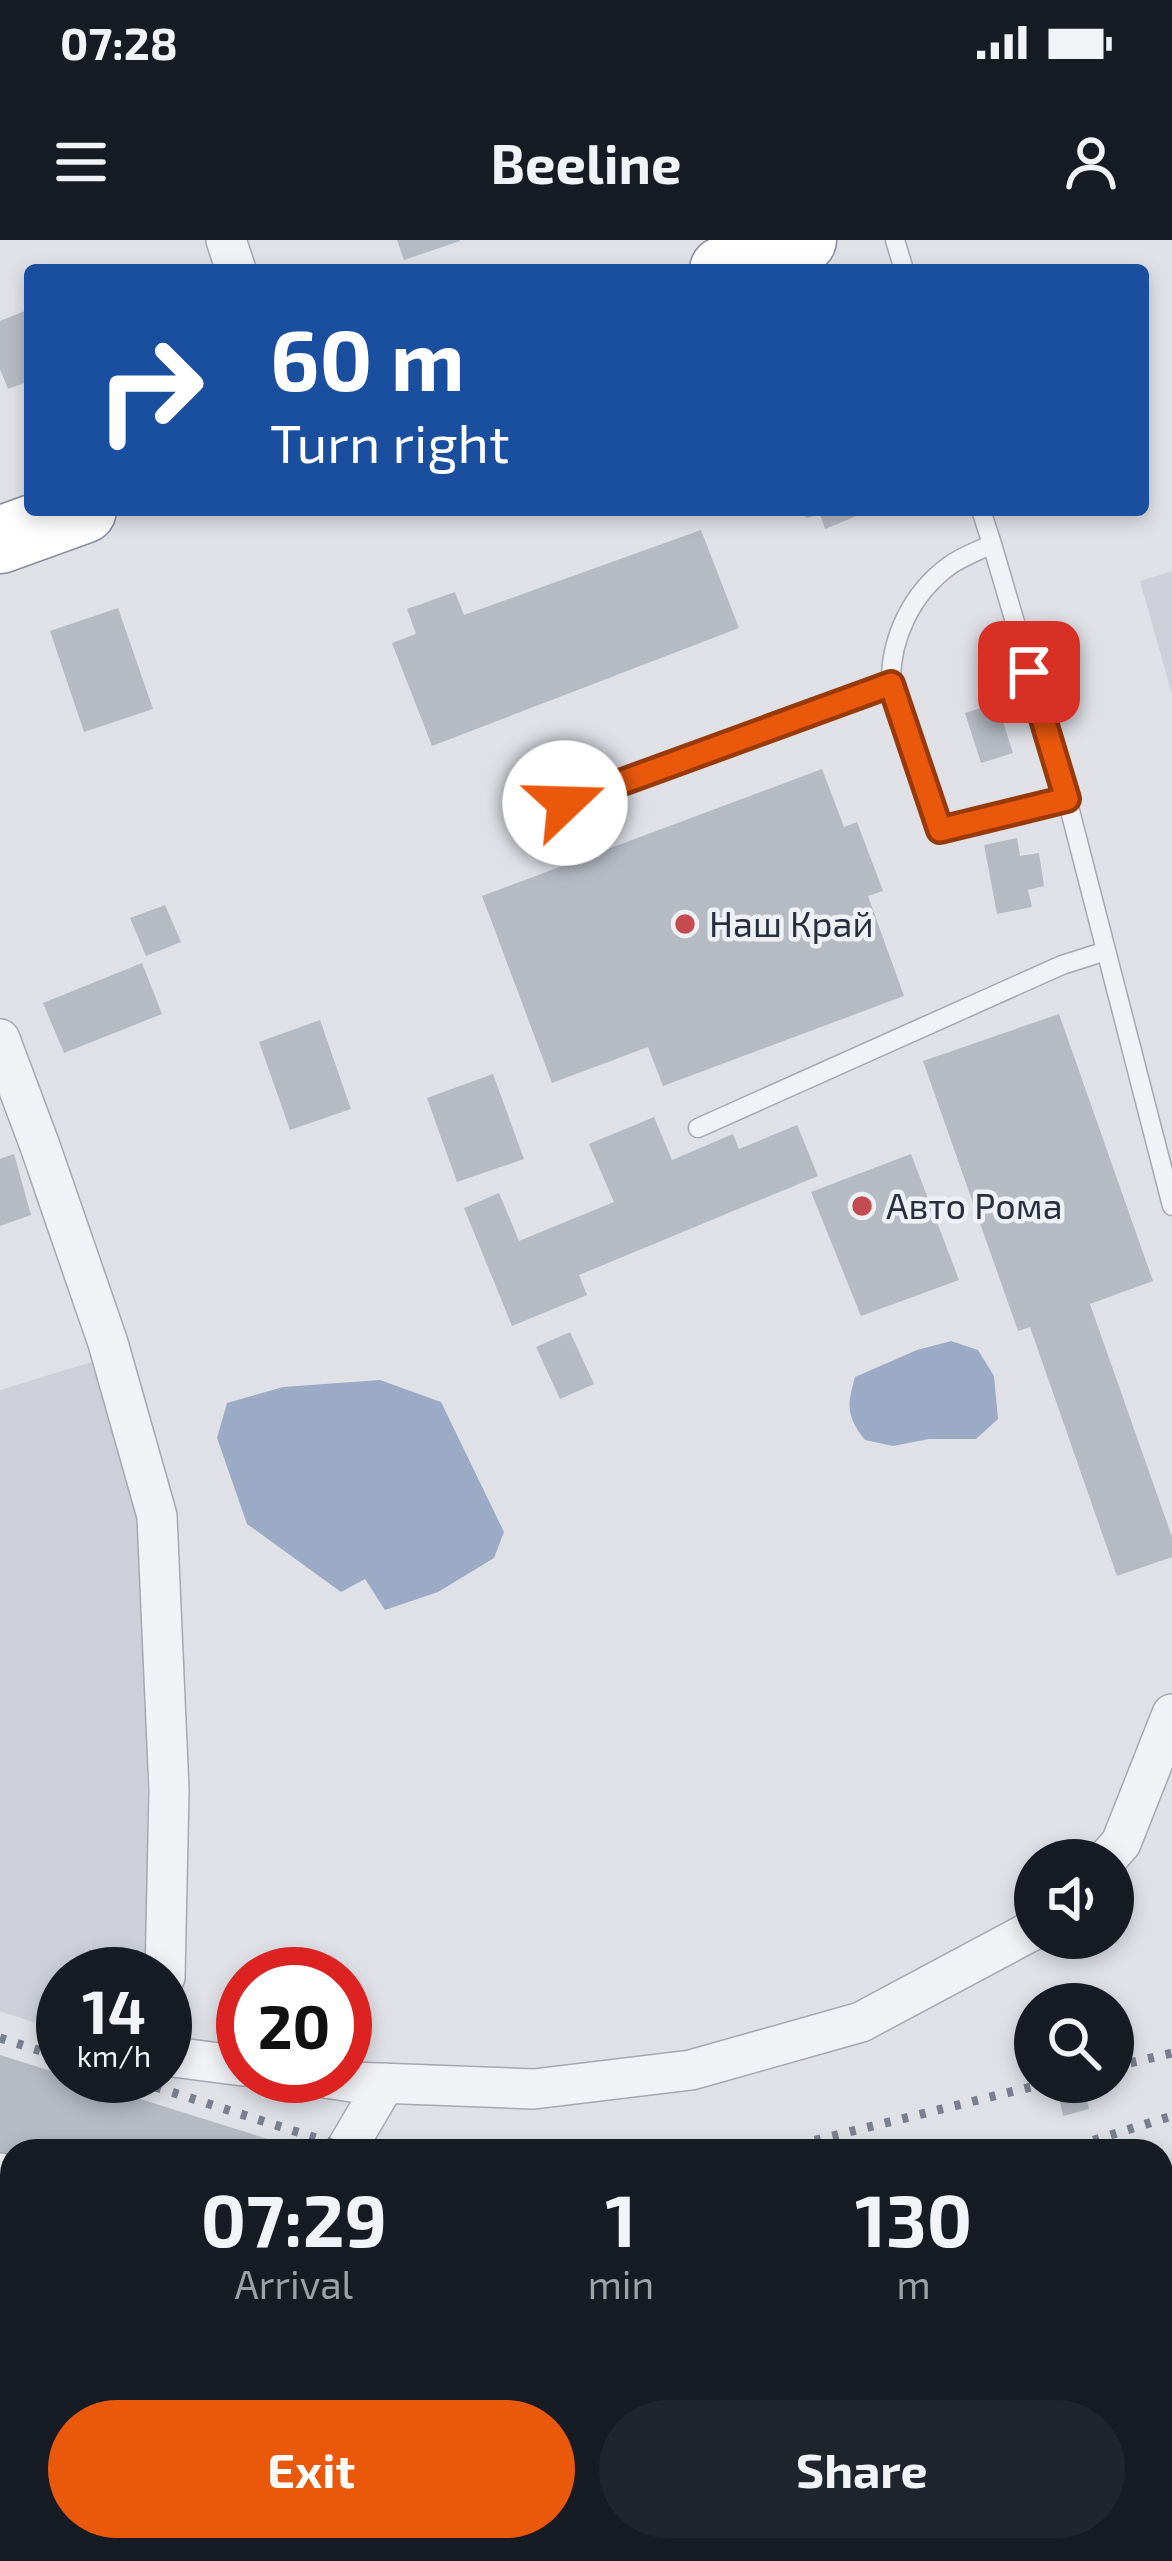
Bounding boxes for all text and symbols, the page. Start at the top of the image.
text: 07:28 [60,15,178,69]
icon: menu [48,129,114,195]
icon: person [1058,129,1124,195]
text: Beeline [491,130,682,195]
text: 60 m [270,307,465,408]
icon: right [72,312,228,468]
text: Turn right [270,409,510,474]
pin [978,621,1080,723]
icon: arrive [996,639,1062,705]
position arrow [502,740,628,866]
place label: Наш Край [709,901,874,944]
marker: Наш Край [672,911,698,937]
place label: Авто Рома [886,1183,1063,1226]
marker: Авто Рома [849,1193,875,1219]
map controls [1014,1839,1134,2103]
button: sound [1014,1839,1134,1959]
speed limit sign: 20 [216,1947,372,2103]
text: 14 [82,1974,146,2046]
button: search [1014,1983,1134,2103]
text: km/h [77,2037,151,2073]
text: 07:29 [201,2175,387,2261]
text: 1 [605,2175,636,2261]
text: 130 [855,2175,972,2261]
text: Arrival [234,2260,353,2307]
text: min [588,2260,654,2307]
text: m [896,2260,931,2307]
button: Exit [48,2400,575,2538]
button: Share [599,2400,1125,2538]

